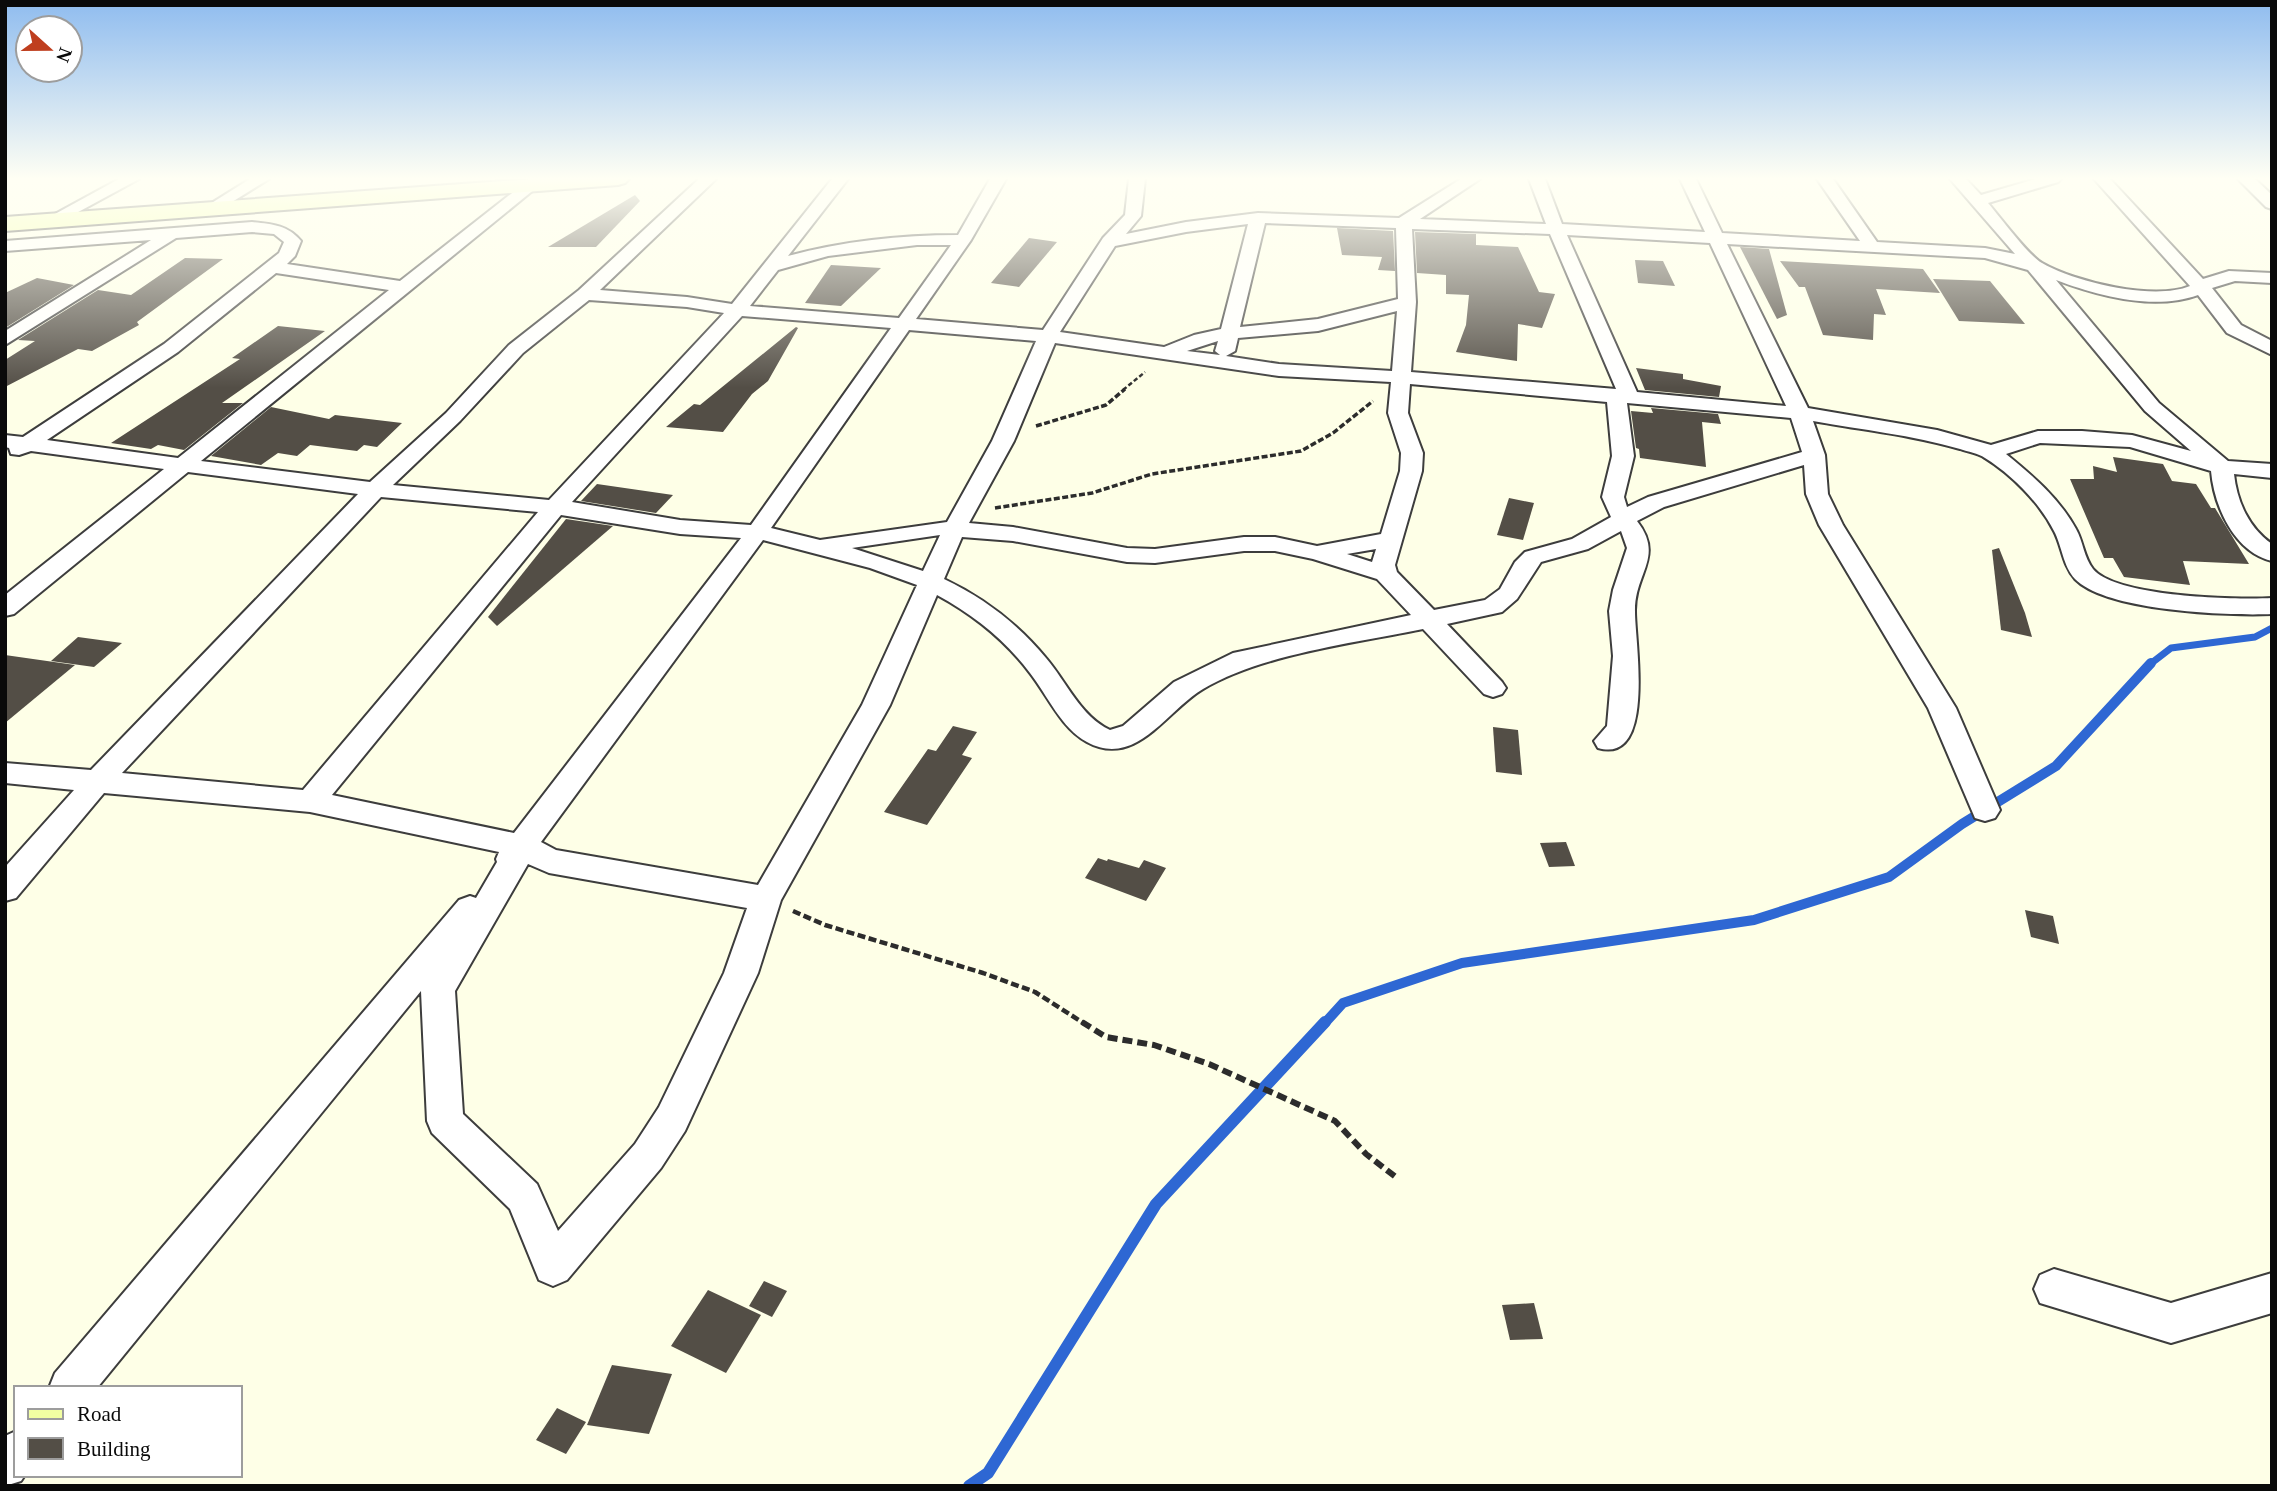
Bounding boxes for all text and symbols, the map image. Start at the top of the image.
north arrow [14,14,84,84]
text: N [52,45,77,65]
legend [14,1386,242,1477]
text: Road [77,1402,122,1426]
text: Building [77,1437,151,1461]

